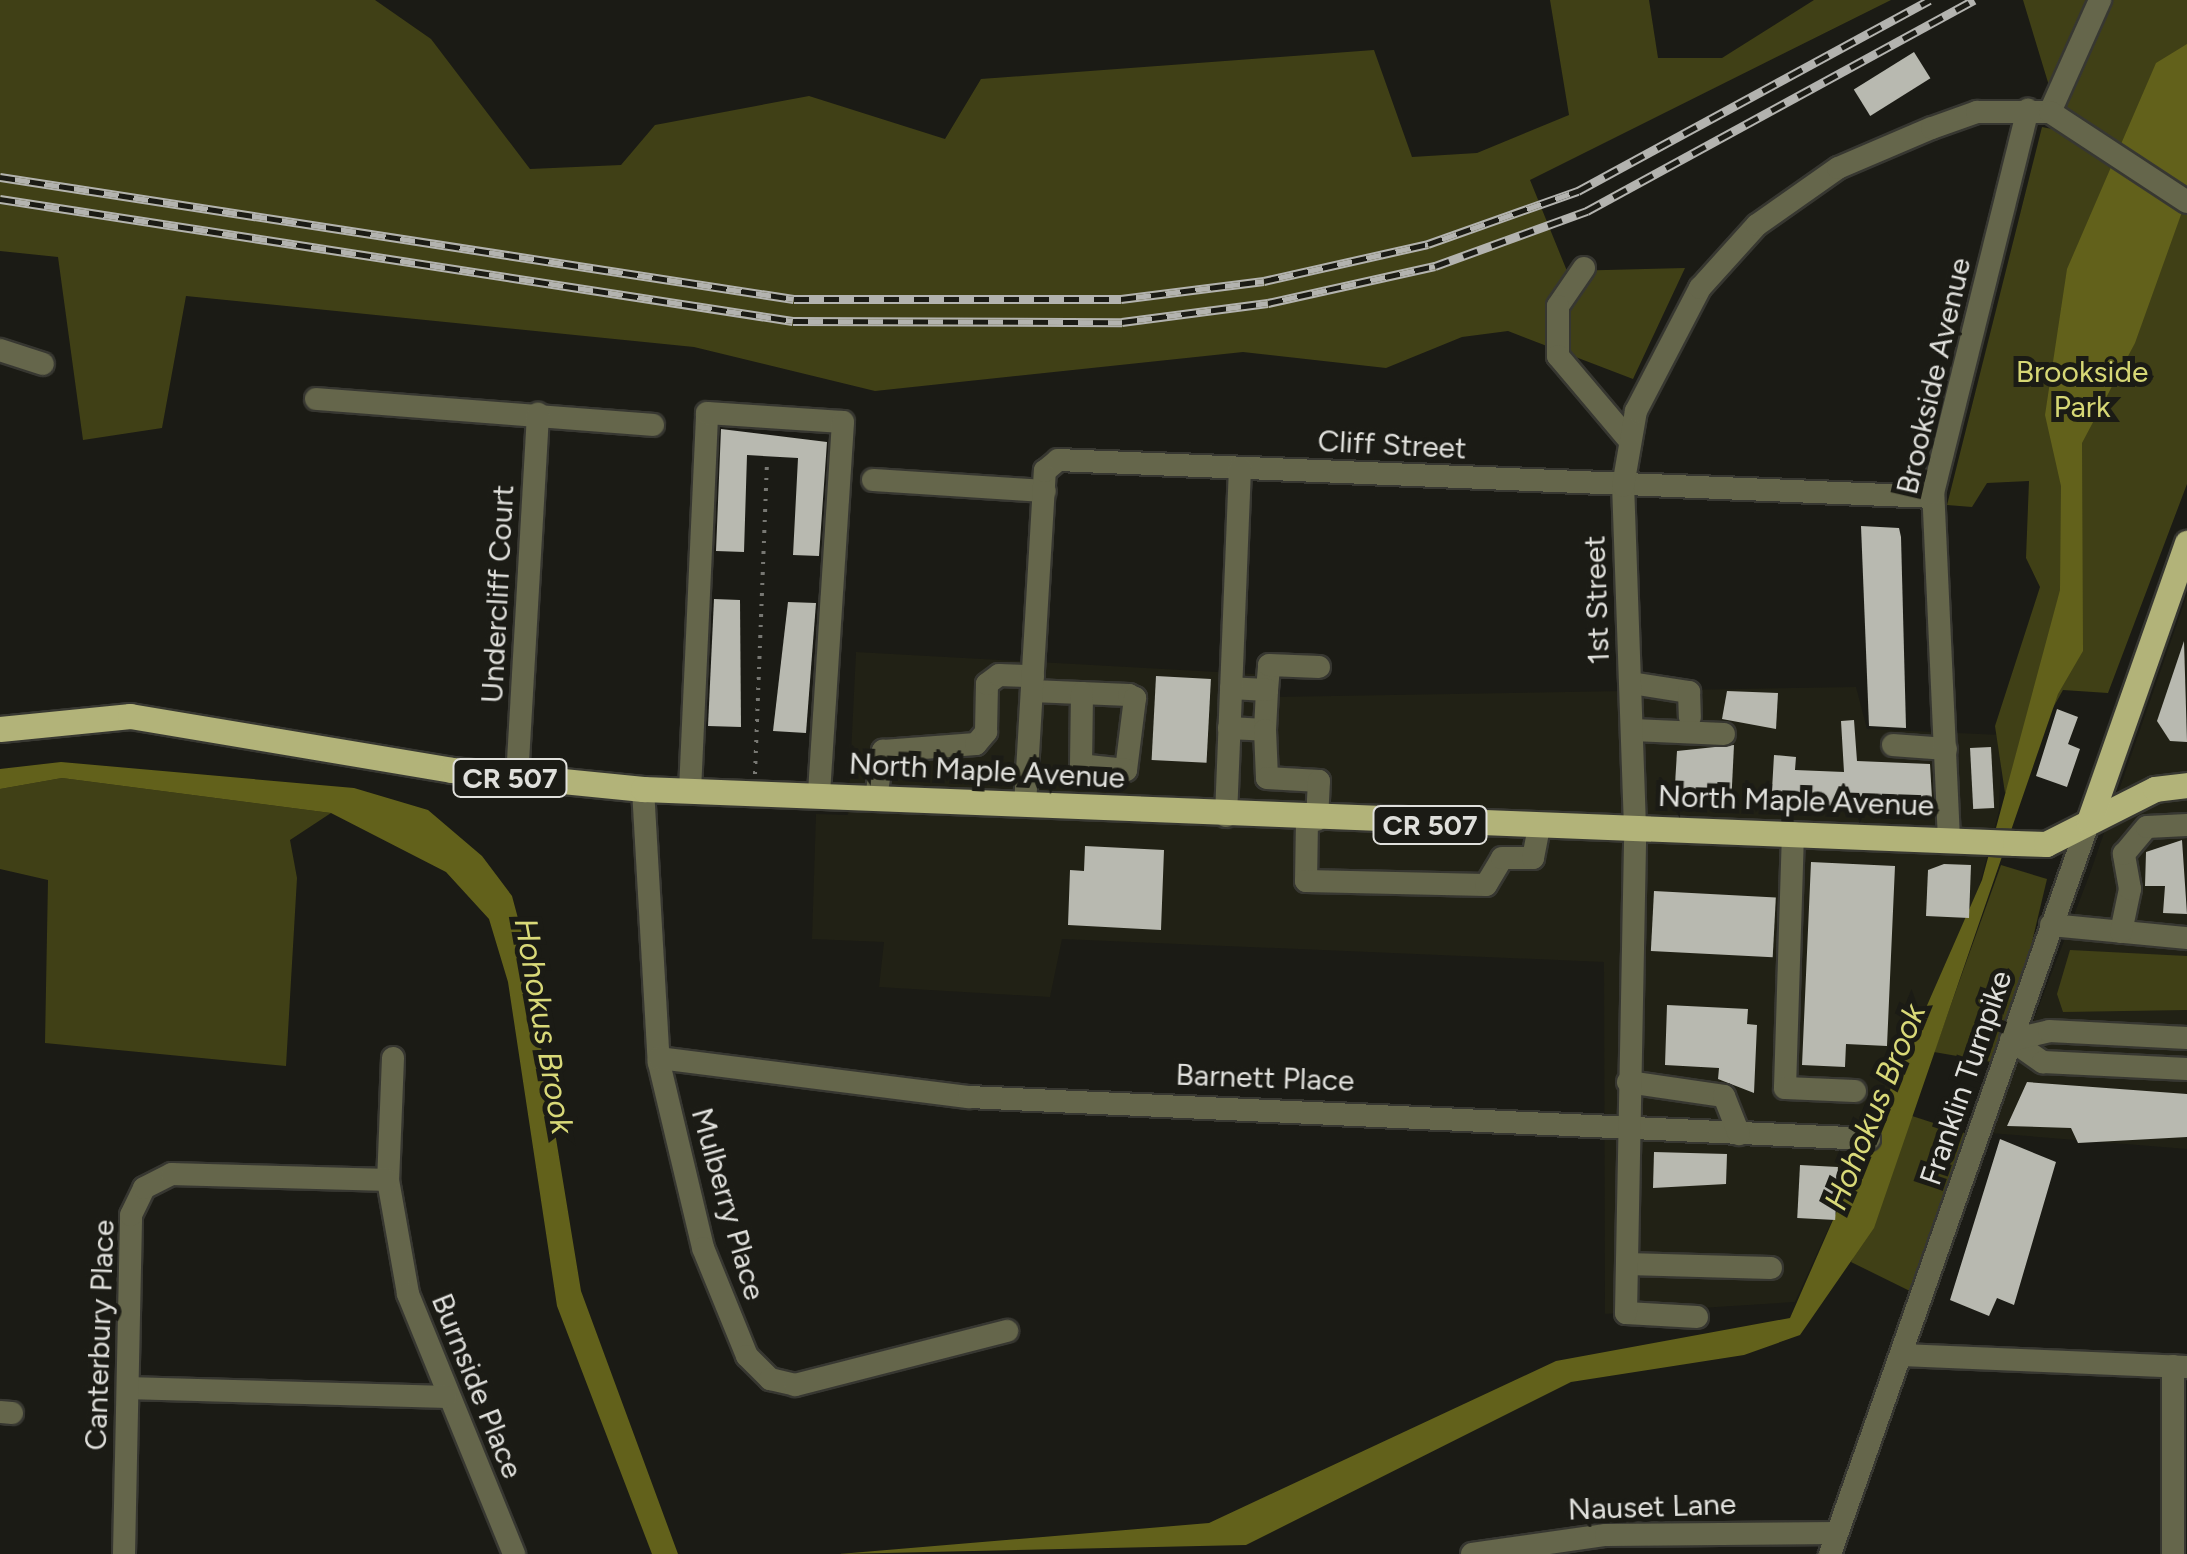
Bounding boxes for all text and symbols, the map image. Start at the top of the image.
street label: Brookside Avenue [1889,254,1979,498]
park label: Brookside Park [2016,354,2148,424]
street label: Cliff Street [1317,423,1467,467]
street label: Undercliff Court [474,484,522,704]
street label: 1st Street [1577,535,1617,665]
street label: North Maple Avenue [848,746,1126,796]
road number: CR 507 [450,755,570,801]
street label: North Maple Avenue [1657,778,1935,824]
road number: CR 507 [1370,802,1490,848]
water label: Hohokus Brook [506,915,582,1137]
street label: Franklin Turnpike [1912,966,2020,1190]
water label: Hohokus Brook [1816,998,1934,1216]
street label: Barnett Place [1175,1057,1355,1099]
street label: Mulberry Place [683,1104,773,1304]
street label: Canterbury Place [78,1219,122,1451]
street label: Burnside Place [424,1288,530,1484]
street label: Nauset Lane [1567,1486,1737,1528]

